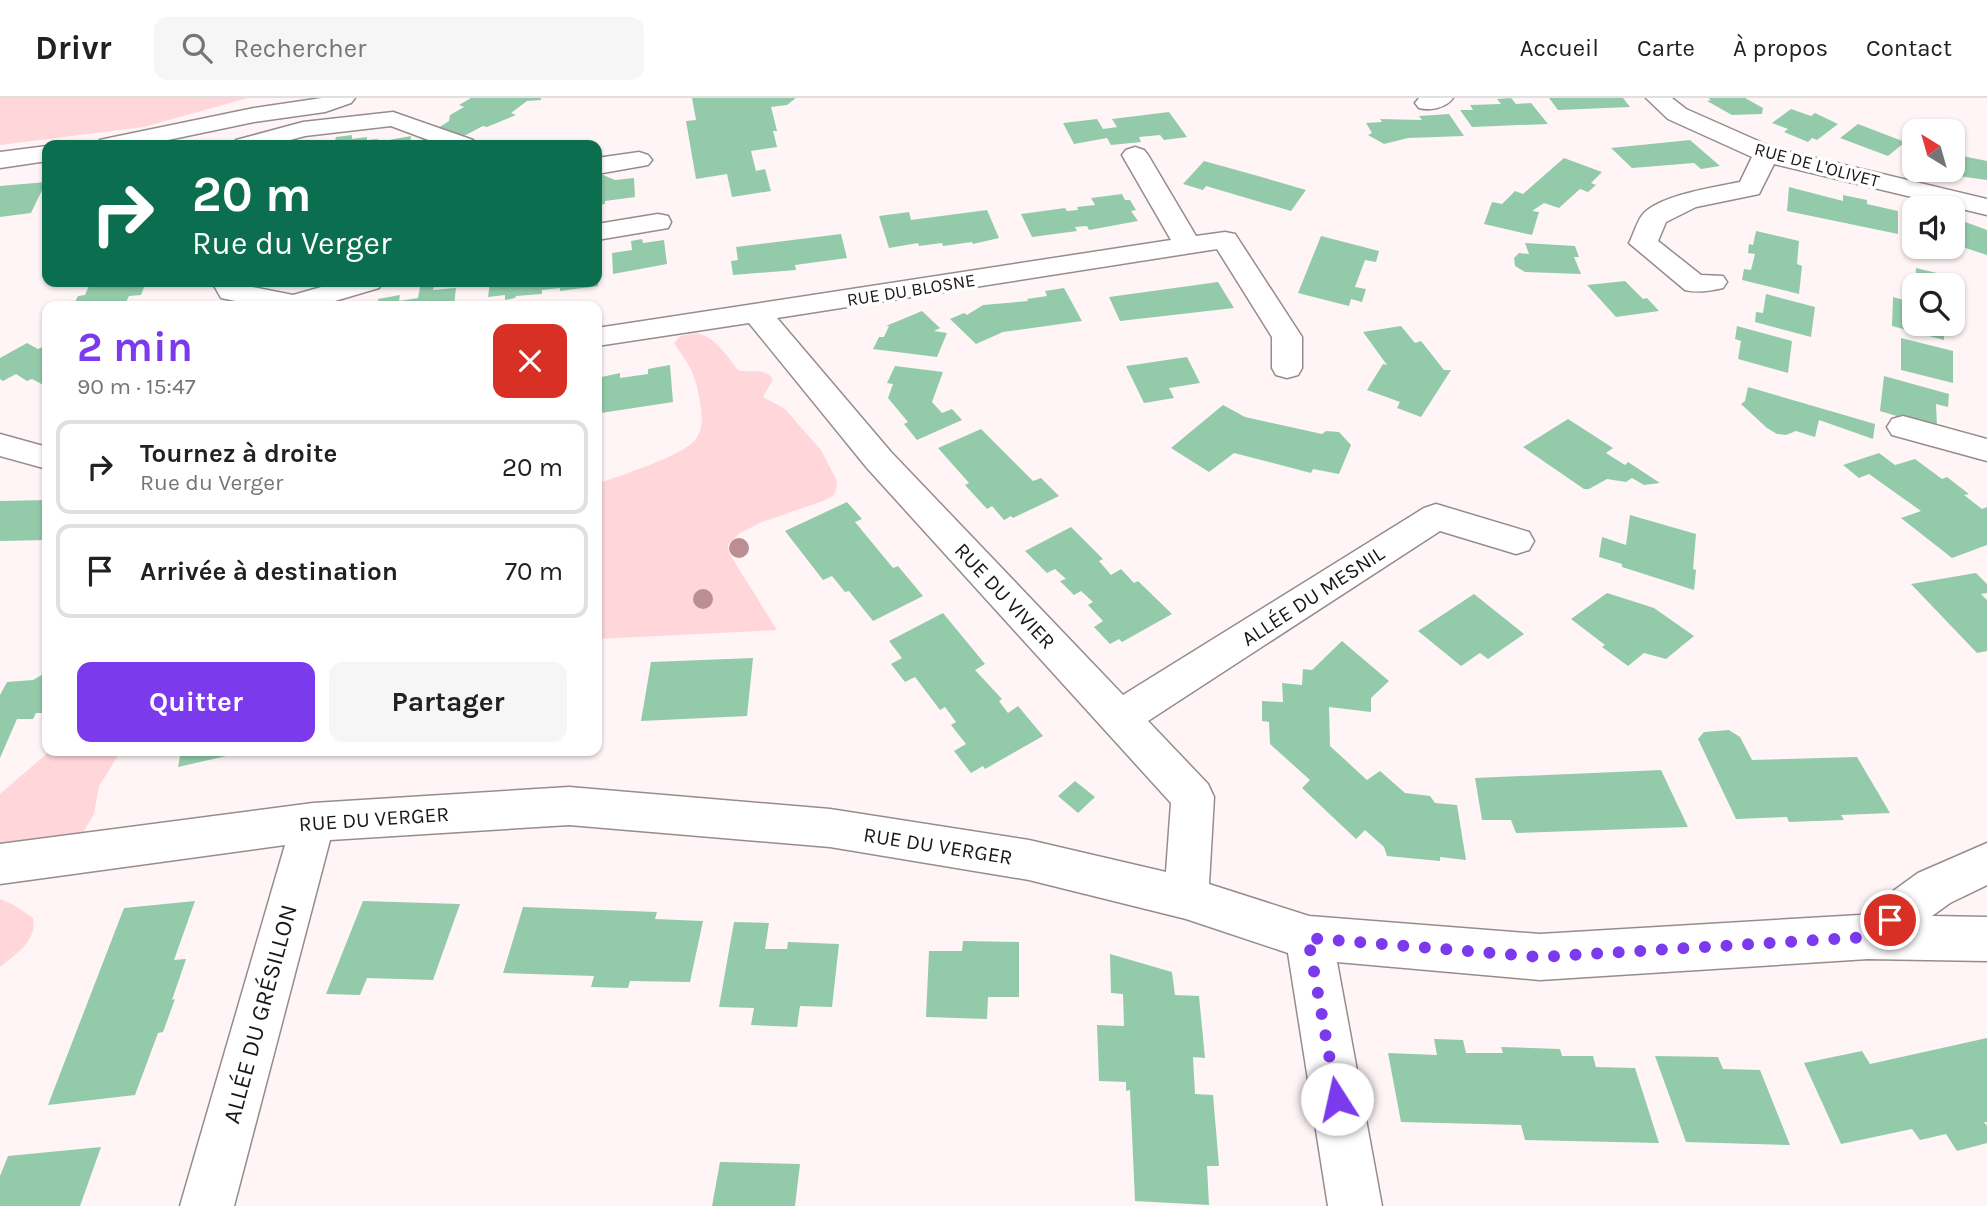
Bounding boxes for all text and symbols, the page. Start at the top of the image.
search box [154,17,644,80]
text: Drivr [35,29,112,67]
icon: search [178,29,216,67]
text: Rechercher [234,33,367,64]
text: Accueil [1520,34,1599,62]
text: Carte [1637,34,1695,62]
text: À propos [1733,34,1828,62]
text: Contact [1866,34,1952,62]
north arrow [1902,119,1965,182]
map controls [1902,119,1965,336]
street label: RUE DE L'OLIVET [1752,138,1882,192]
text: 20 m [192,166,312,223]
icon: right [77,168,168,259]
button: sound [1902,196,1965,259]
text: Rue du Verger [192,225,391,262]
street label: RUE DU BLOSNE [845,269,977,311]
button: search [1902,273,1965,336]
text: 2 min [77,322,193,372]
button: close [493,324,567,398]
text: 90 m · 15:47 [77,373,196,400]
text: Tournez à droite [140,438,337,469]
icon: right [81,448,119,486]
text: 20 m [502,452,563,483]
text: Rue du Verger [140,469,283,496]
street label: RUE DU VIVIER [950,538,1060,654]
street label: ALLÉE DU MESNIL [1237,541,1389,651]
icon: arrive [81,552,119,590]
text: Arrivée à destination [140,556,398,587]
text: 70 m [505,556,563,587]
button: Quitter [77,662,315,742]
button: Partager [329,662,567,742]
street label: RUE DU VERGER [298,802,450,836]
street label: RUE DU VERGER [862,822,1014,870]
pin [1860,890,1920,950]
street label: ALLÉE DU GRÉSILLON [216,901,303,1126]
icon: arrive [1871,901,1909,939]
position arrow [1300,1062,1374,1136]

